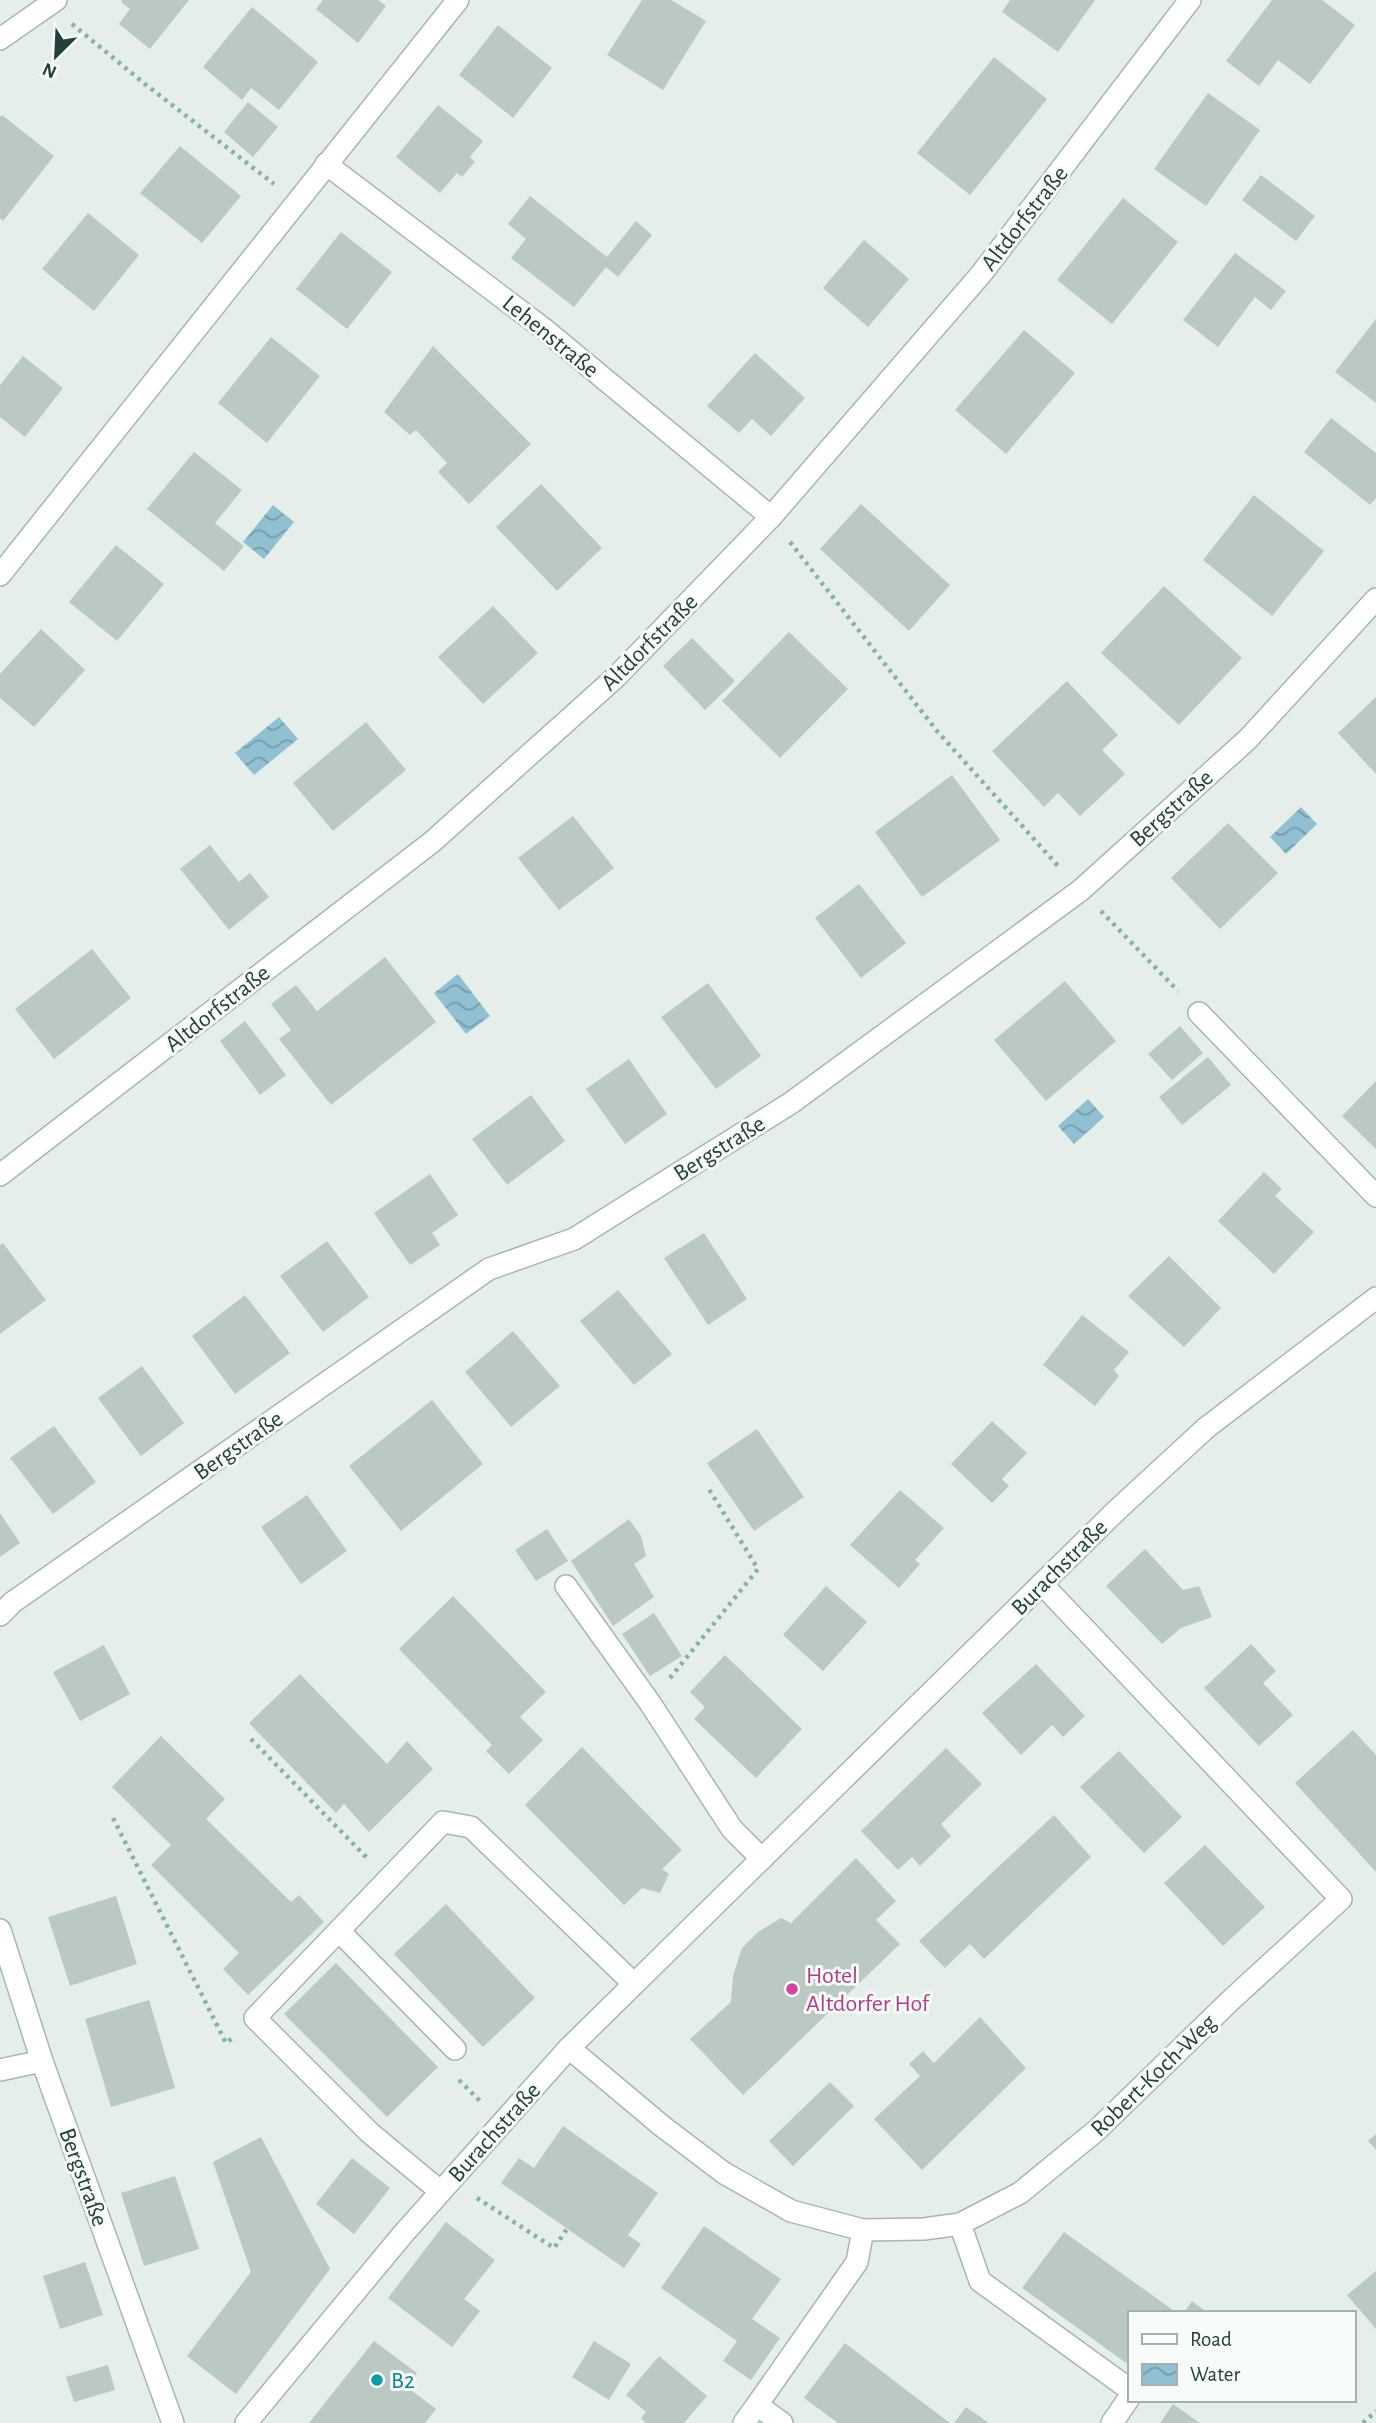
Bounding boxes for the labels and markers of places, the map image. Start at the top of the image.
place label: Hotel Altdorfer Hof [806,1964,931,2016]
marker: Hotel Altdorfer Hof [784,1981,800,1997]
place label: B2 [391,2369,415,2393]
marker: B2 [369,2372,385,2388]

